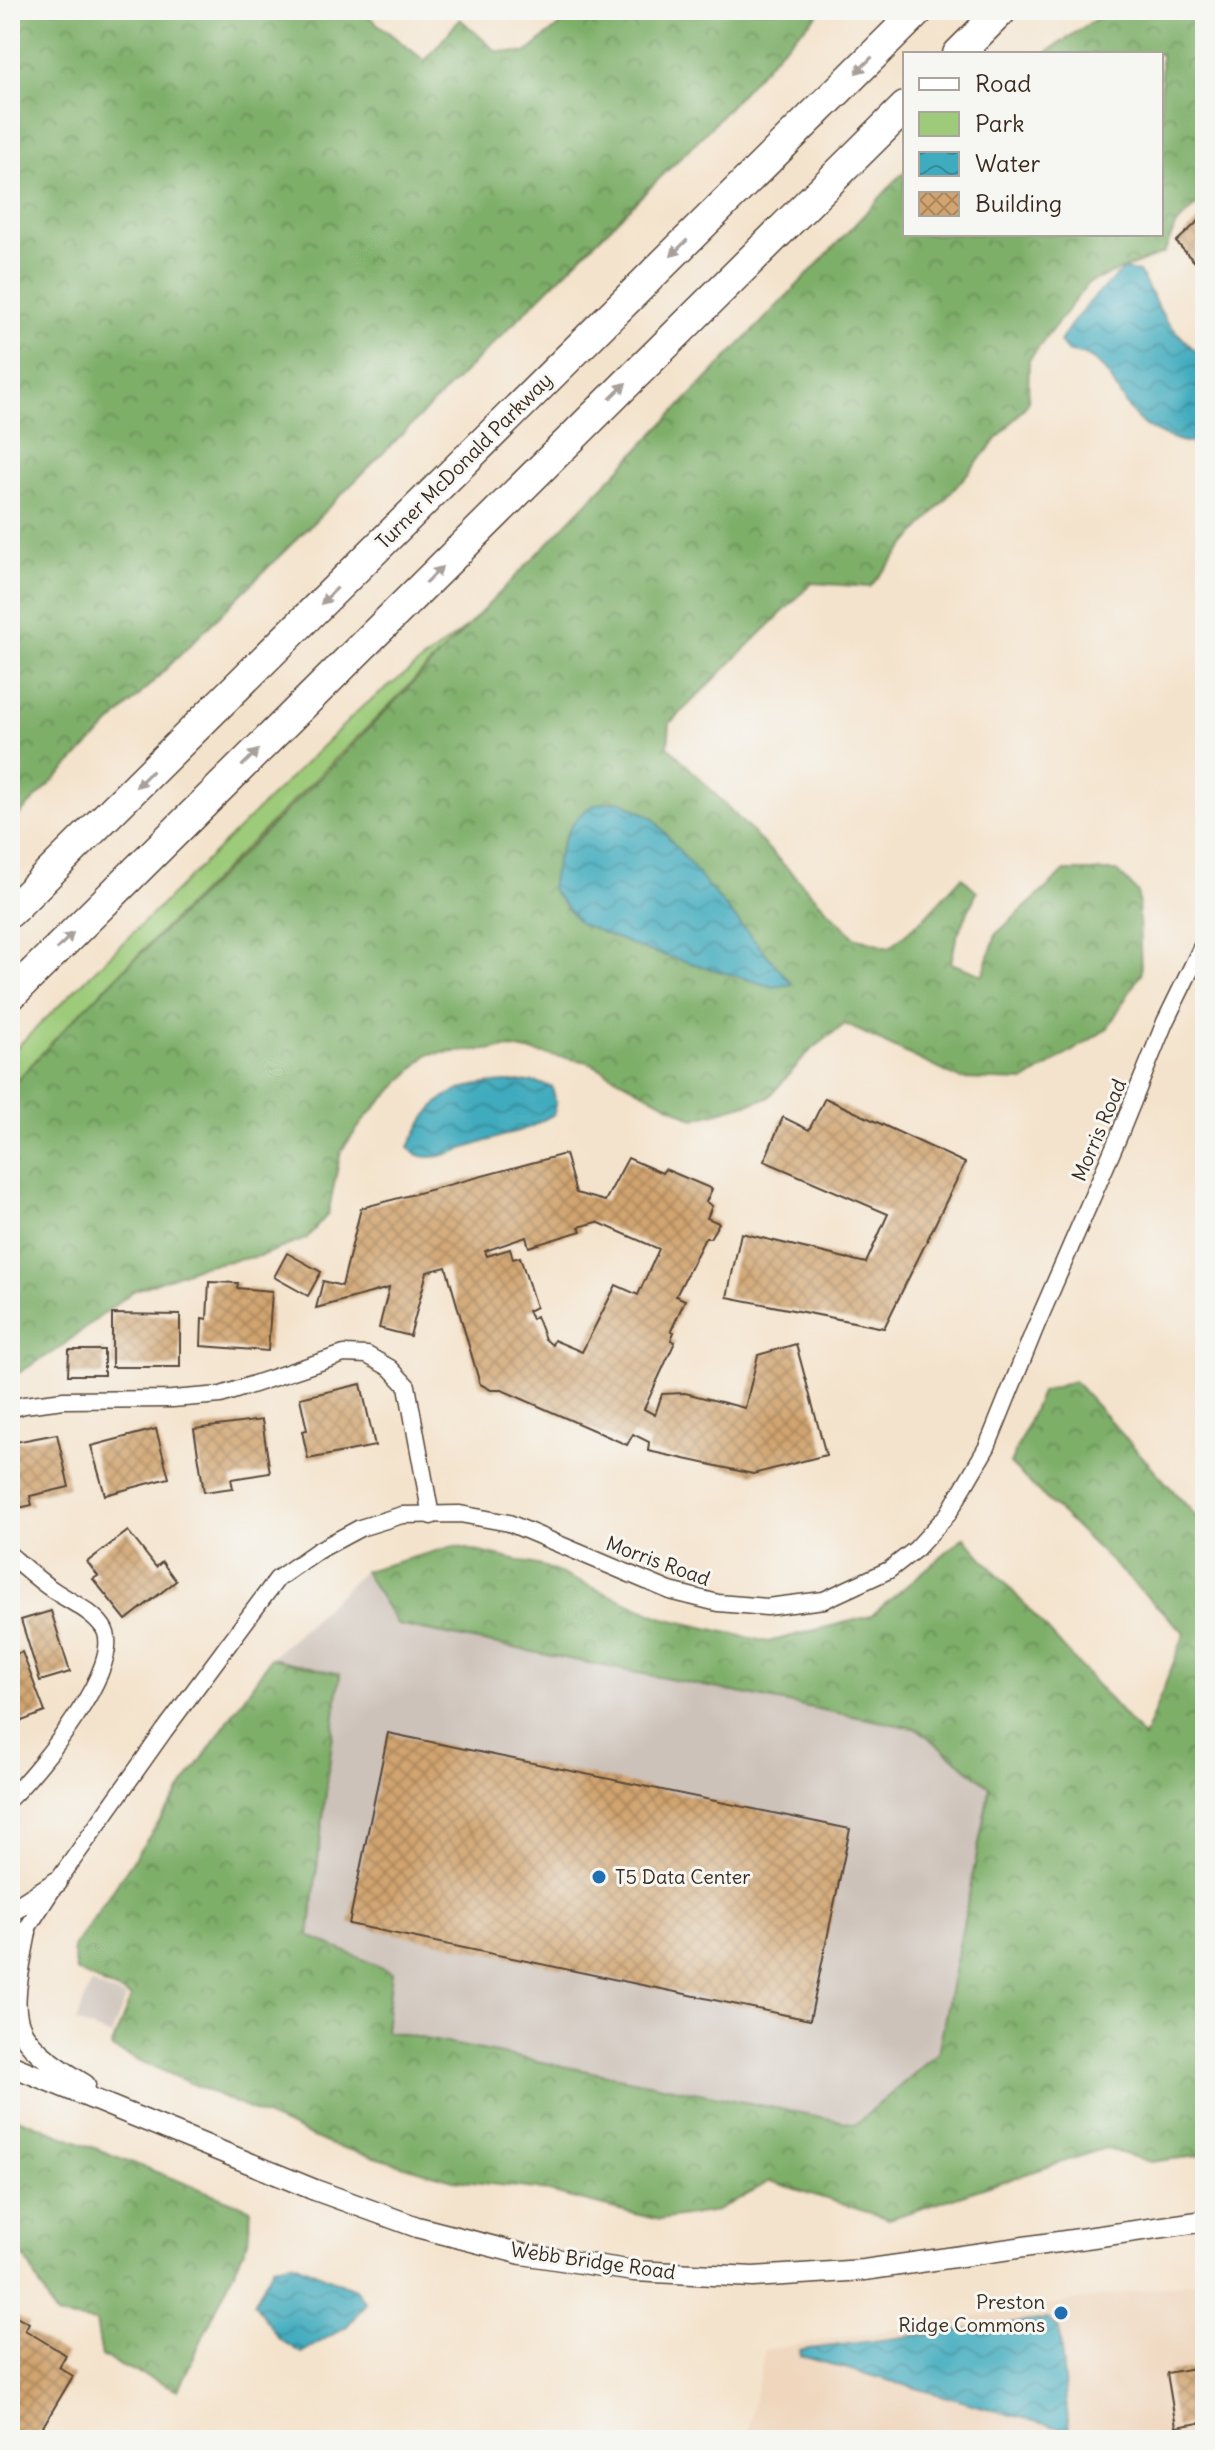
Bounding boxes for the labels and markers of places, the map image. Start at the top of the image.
place label: T5 Data Center [615,1864,751,1889]
marker: T5 Data Center [590,1868,608,1886]
place label: Preston Ridge Commons [898,2289,1045,2337]
marker: Preston Ridge Commons [1052,2304,1070,2322]

